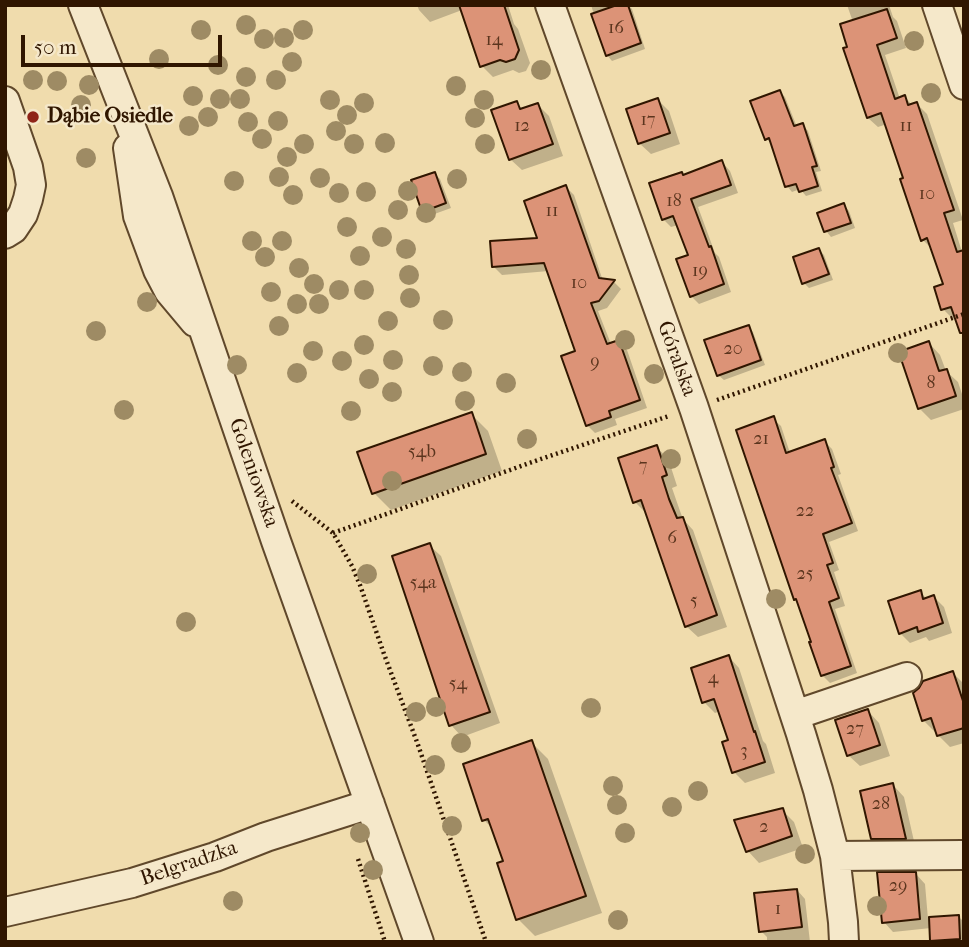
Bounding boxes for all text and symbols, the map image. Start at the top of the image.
house number: 16 [608,18,624,40]
scale bar [24,21,226,65]
house number: 14 [485,30,503,52]
text: 50 m [34,35,77,59]
place label: Dąbie Osiedle [47,104,173,130]
marker: Dąbie Osiedle [25,109,41,125]
house number: 17 [640,110,656,132]
house number: 12 [514,116,530,138]
house number: 11 [900,116,912,138]
house number: 10 [919,184,935,206]
house number: 18 [666,191,682,213]
house number: 11 [546,201,558,223]
house number: 19 [692,261,708,283]
house number: 10 [571,273,587,295]
street label: Góralska [651,318,701,400]
house number: 20 [723,339,743,361]
house number: 9 [590,352,600,374]
house number: 8 [926,373,936,395]
street label: Goleniowska [223,415,283,531]
house number: 21 [753,429,769,451]
house number: 54b [408,442,436,464]
house number: 7 [639,456,647,478]
house number: 22 [796,501,814,523]
house number: 6 [667,528,677,550]
house number: 25 [796,564,814,586]
house number: 54a [410,573,436,595]
house number: 5 [690,591,698,613]
house number: 4 [708,668,718,690]
house number: 54 [449,674,467,696]
house number: 27 [846,719,864,741]
house number: 3 [740,741,748,763]
house number: 28 [872,794,890,816]
house number: 2 [759,817,769,839]
street label: Belgradzka [137,836,241,892]
house number: 29 [889,876,907,898]
house number: 1 [775,899,781,921]

